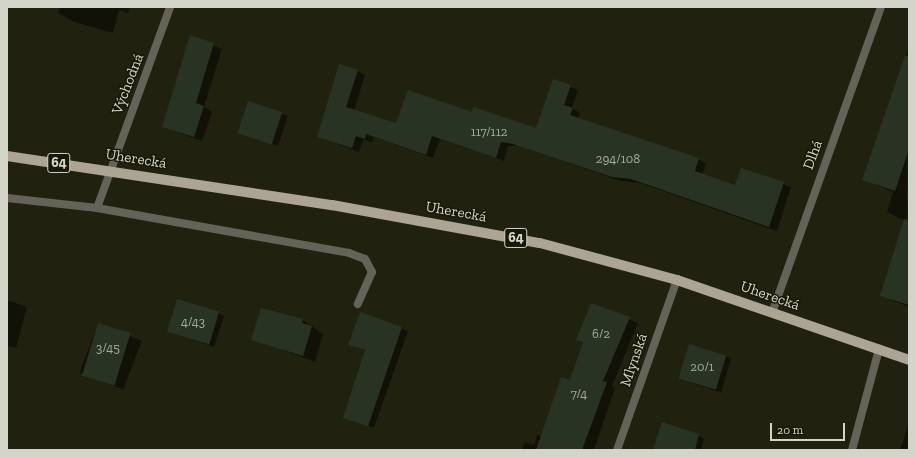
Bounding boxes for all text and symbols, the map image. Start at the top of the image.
street label: Východná [108,51,148,117]
house number: 117/112 [471,124,507,140]
street label: Dlhá [799,138,827,172]
street label: Uherecká [104,145,168,173]
road number: 64 [47,151,71,175]
house number: 294/108 [596,151,640,167]
street label: Uherecká [424,198,488,226]
road number: 64 [504,226,528,250]
street label: Uherecká [738,277,802,315]
house number: 4/43 [181,314,205,330]
house number: 6/2 [592,326,610,342]
street label: Mlynská [617,331,651,389]
house number: 3/45 [96,340,120,356]
house number: 20/1 [690,359,714,375]
house number: 7/4 [571,386,587,402]
scale bar [772,415,847,441]
text: 20 m [777,423,803,437]

